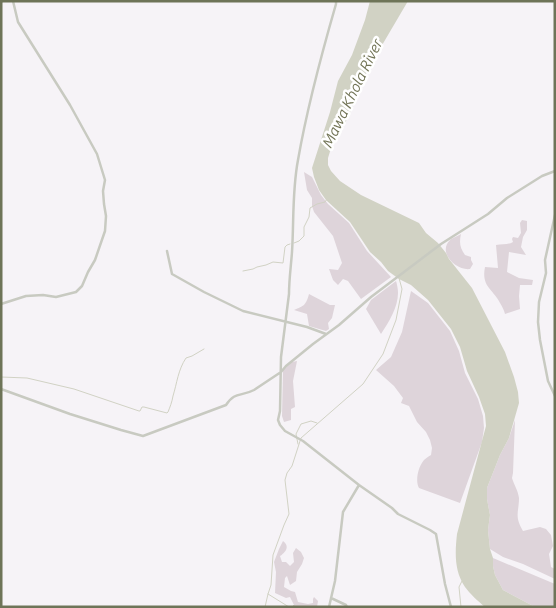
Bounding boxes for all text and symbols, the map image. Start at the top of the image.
water label: Mawa Khola River [318,35,386,150]

